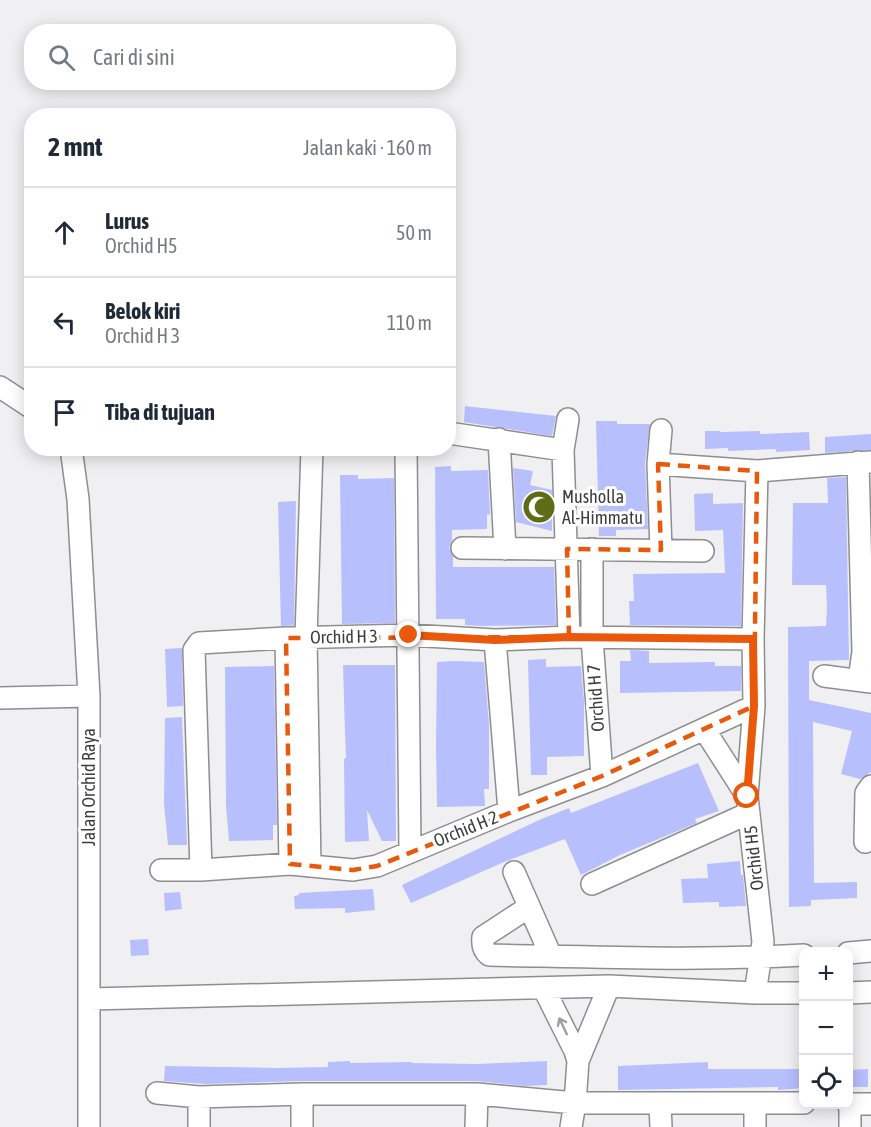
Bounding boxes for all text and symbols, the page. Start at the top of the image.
search box [24,24,456,90]
icon: search [45,41,78,74]
text: Cari di sini [93,44,175,70]
text: 2 mnt [48,132,103,162]
text: Jalan kaki · 160 m [303,136,432,159]
text: Lurus [105,208,149,234]
icon: ahead [48,216,81,249]
text: 50 m [396,221,432,244]
text: Orchid H5 [105,234,178,257]
text: Belok kiri [105,298,180,324]
icon: left [48,306,81,339]
text: 110 m [387,311,432,334]
text: Orchid H 3 [105,324,180,347]
icon: arrive [48,396,81,429]
text: Tiba di tujuan [105,399,215,425]
place label: Musholla Al-Himmatu [562,486,643,528]
mosque icon: Musholla Al-Himmatu [521,489,557,525]
route end [395,621,421,647]
street label: Orchid H 3 [310,625,378,648]
street label: Orchid H 7 [583,664,608,733]
street label: Jalan Orchid Raya [78,728,99,846]
route start [733,782,759,808]
street label: Orchid H 2 [430,806,501,851]
street label: Orchid H5 [740,824,767,892]
map controls [799,947,853,1109]
button: + [799,947,853,1001]
button: − [799,1001,853,1055]
one-way arrow [557,1018,569,1036]
button: locate [799,1055,853,1109]

